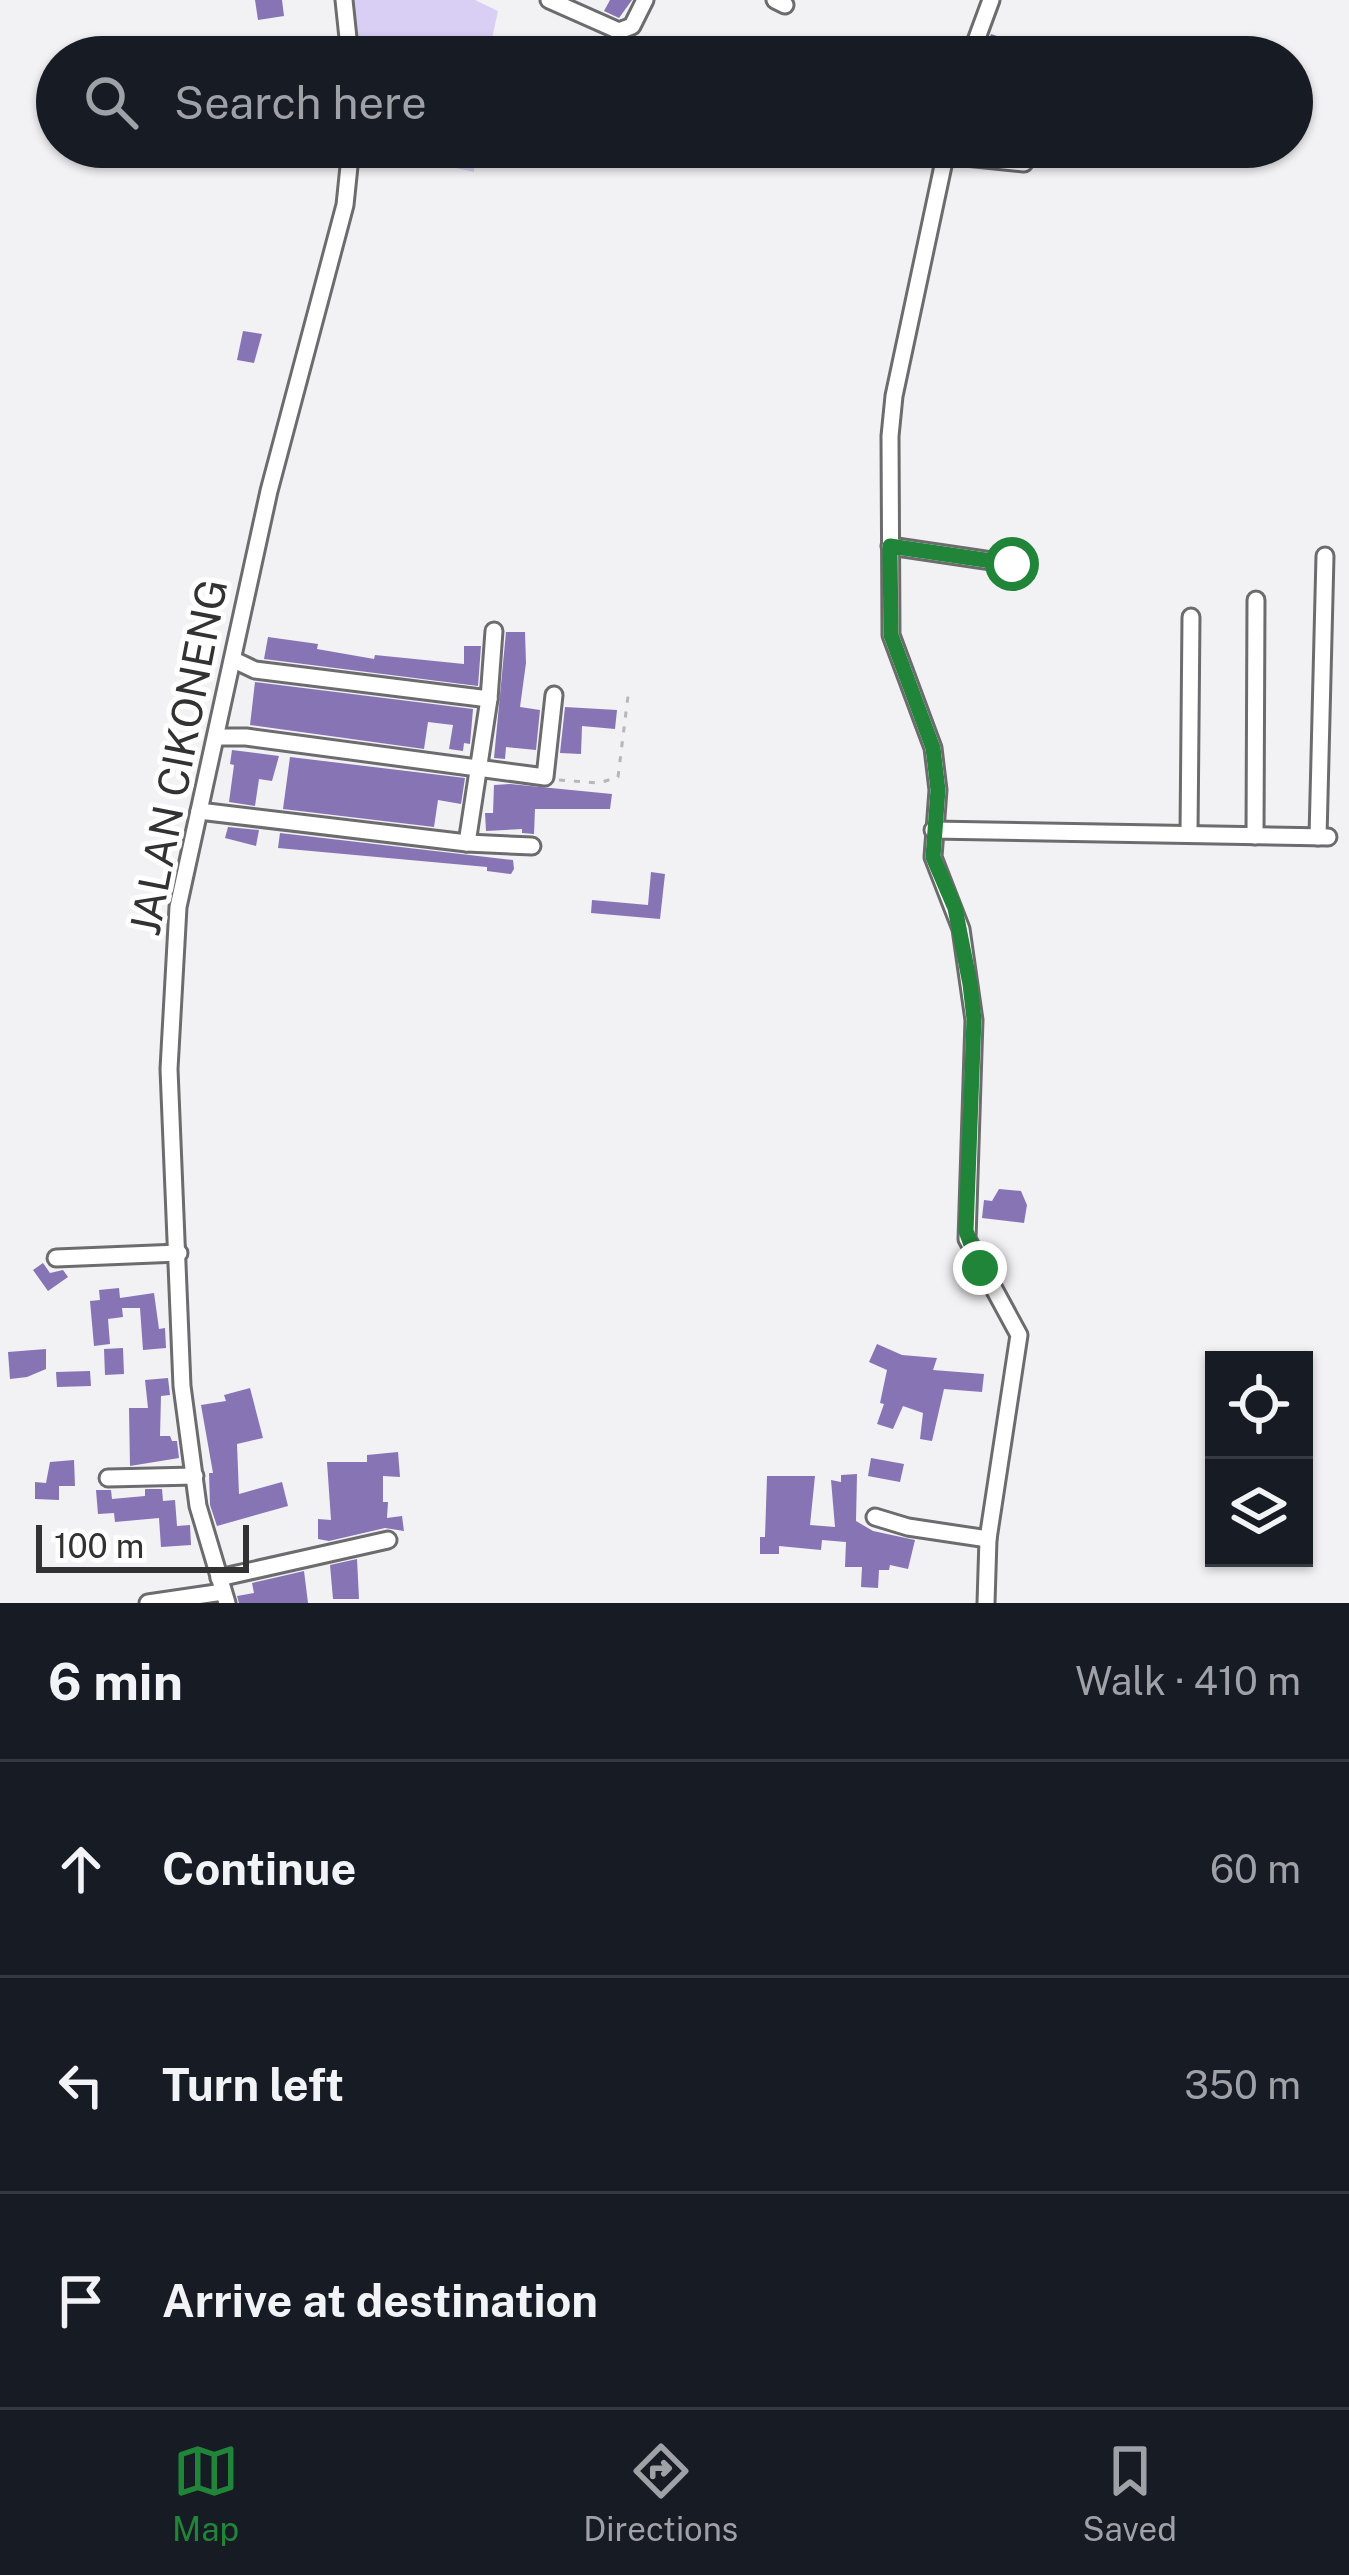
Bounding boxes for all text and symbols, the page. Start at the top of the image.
search box [36,36,1313,168]
icon: search [78,69,144,135]
text: Search here [174,76,427,129]
route start [985,537,1039,591]
street label: JALAN CIKONENG [119,575,237,939]
route end [953,1241,1007,1295]
map controls [1205,1351,1313,1567]
button: locate [1205,1351,1313,1459]
button: layers [1205,1459,1313,1567]
scale bar [36,1519,249,1572]
text: 100 m [54,1527,144,1565]
text: 6 min [48,1652,183,1711]
text: Walk · 410 m [1075,1658,1301,1704]
icon: ahead [48,1836,114,1902]
text: Continue [162,1842,356,1895]
text: 60 m [1210,1846,1301,1892]
icon: left [48,2052,114,2118]
text: Turn left [162,2058,344,2111]
text: 350 m [1184,2062,1301,2108]
icon: arrive [48,2268,114,2334]
text: Arrive at destination [162,2274,598,2327]
tab: Map [172,2438,239,2548]
tab: Directions [583,2438,738,2548]
tab: Saved [1083,2438,1177,2548]

